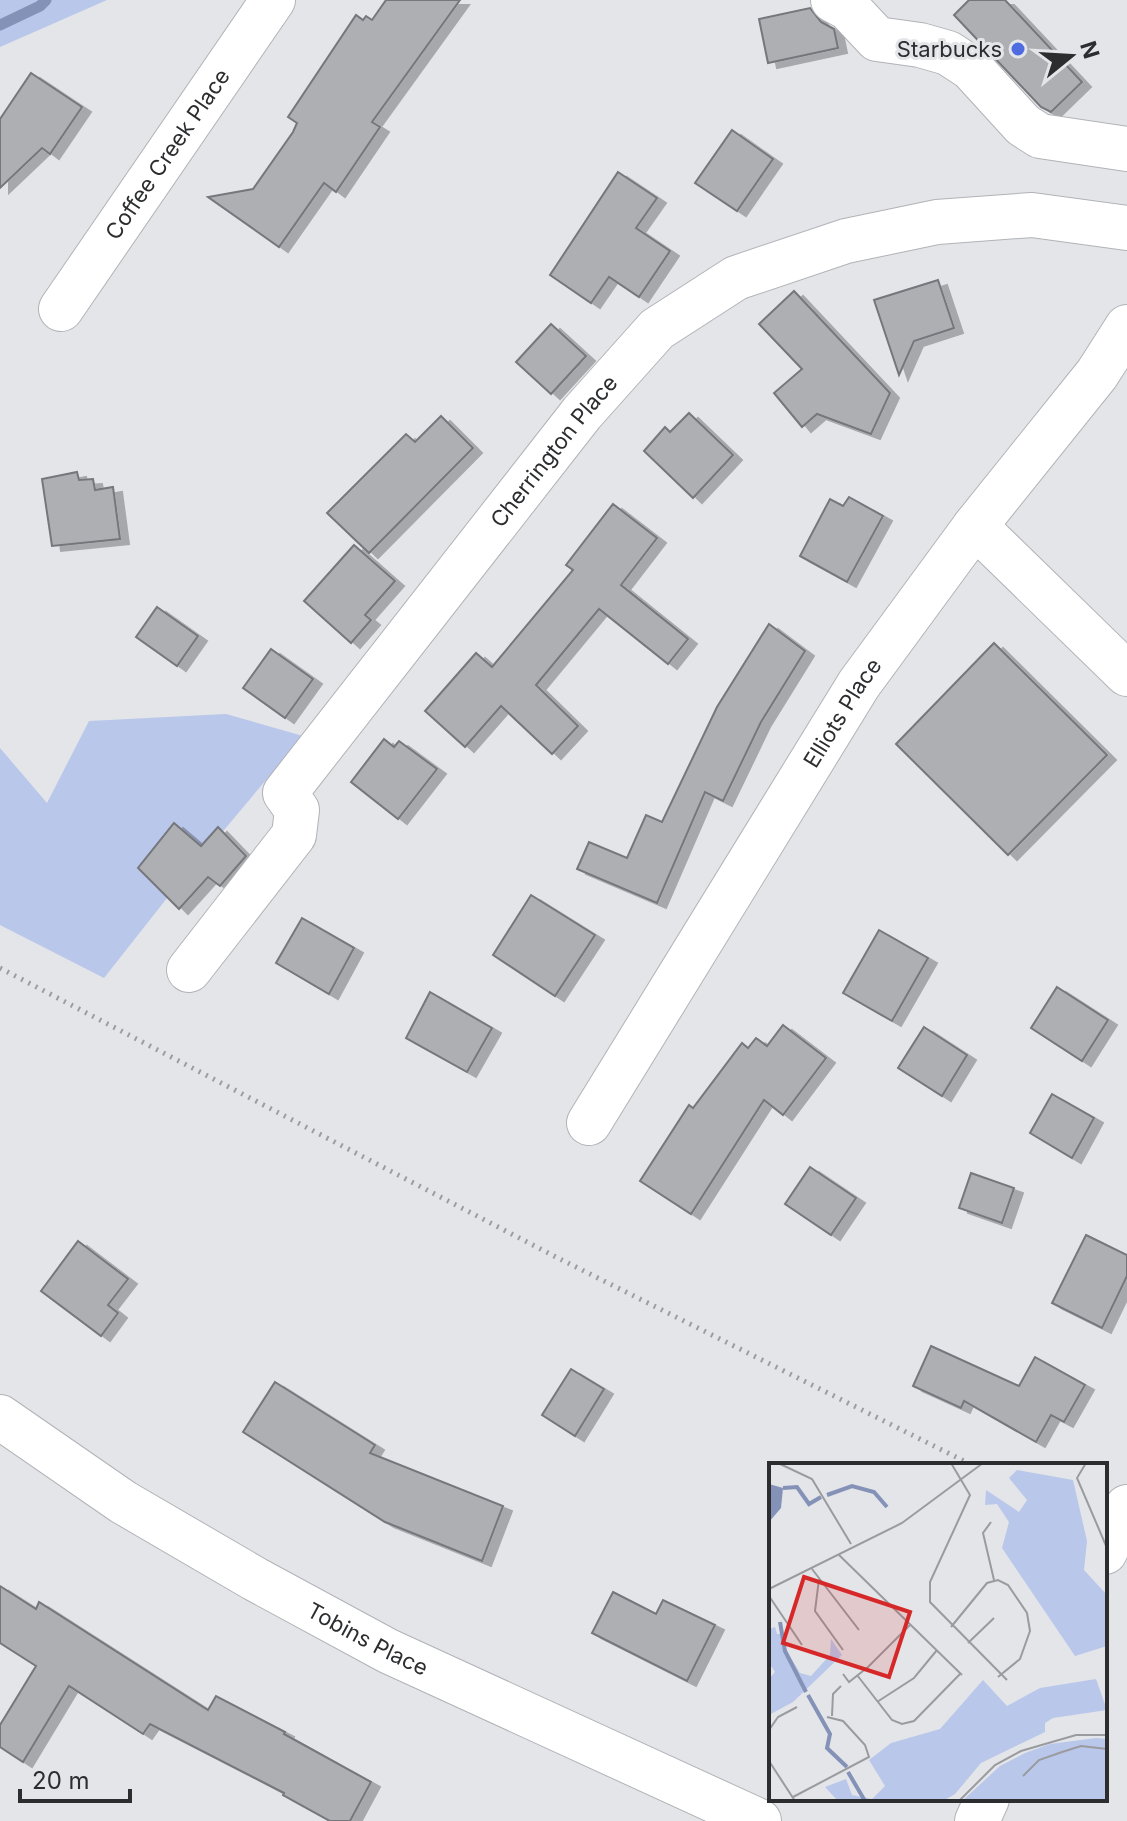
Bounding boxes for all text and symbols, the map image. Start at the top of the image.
north arrow [1031,16,1111,96]
place label: Starbucks [897,36,1002,62]
text: N [1075,38,1105,62]
marker: Starbucks [1009,40,1027,58]
street label: Coffee Creek Place [100,64,235,244]
street label: Cherrington Place [485,370,623,532]
street label: Elliots Place [798,653,887,772]
inset map [769,1463,1107,1801]
street label: Tobins Place [303,1597,432,1681]
scale bar [20,1753,130,1803]
text: 20 m [32,1766,90,1795]

